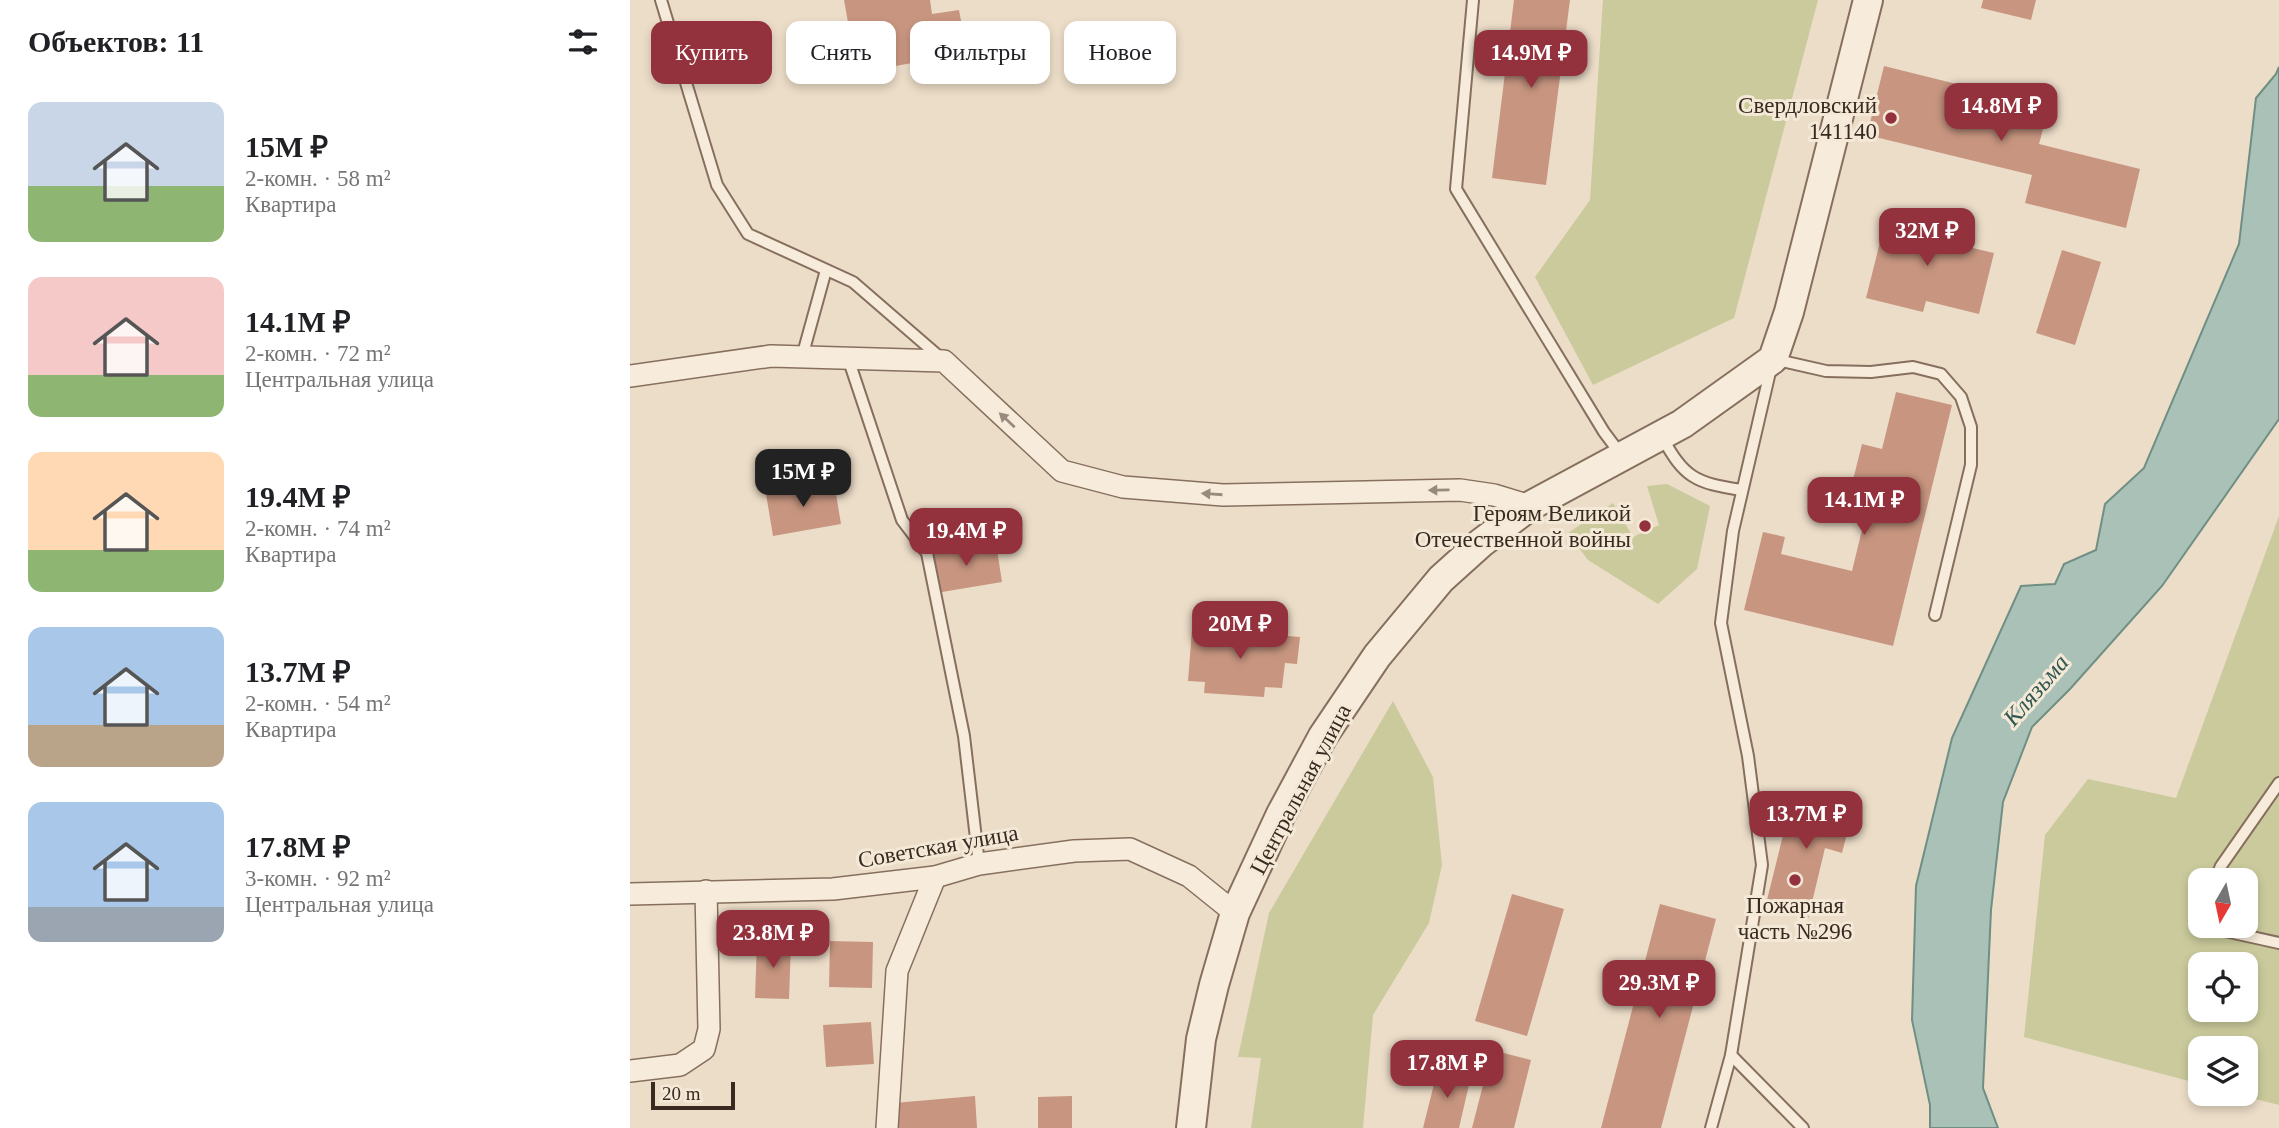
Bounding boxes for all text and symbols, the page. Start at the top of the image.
chip: Купить [651,21,772,84]
chip: Снять [786,21,896,84]
chip: Фильтры [910,21,1050,84]
chip: Новое [1064,21,1176,84]
icon: filters [564,23,602,61]
text: Объектов: 11 [28,25,204,58]
pin: 14.9M ₽ [1466,31,1596,90]
text: 14.9M ₽ [1490,40,1572,65]
pin: 14.8M ₽ [1936,83,2066,143]
place label: Свердловский 141140 [1738,93,1877,144]
text: 14.8M ₽ [1960,93,2042,118]
marker: Свердловский 141140 [1883,110,1899,126]
icon: home [84,130,168,214]
text: 15M ₽ [245,130,328,163]
text: 2-комн. · 58 m² [245,166,391,191]
text: Квартира [245,192,336,217]
pin: 32M ₽ [1878,208,1976,268]
text: 32M ₽ [1895,218,1959,243]
icon: home [84,305,168,389]
text: 14.1M ₽ [245,305,351,338]
text: 2-комн. · 72 m² [245,341,391,366]
text: Центральная улица [245,367,434,392]
one-way arrow [998,412,1016,428]
pin: 15M ₽ [754,449,852,509]
text: 15M ₽ [771,459,835,484]
pin: 14.1M ₽ [1799,477,1929,537]
icon: home [84,480,168,564]
text: 19.4M ₽ [245,480,351,513]
one-way arrow [1428,484,1450,496]
text: 14.1M ₽ [1823,487,1905,512]
one-way arrow [1201,488,1223,499]
place label: Героям Великой Отечественной войны [1415,501,1631,552]
pin: 19.4M ₽ [901,508,1031,568]
text: 2-комн. · 74 m² [245,516,391,541]
text: 19.4M ₽ [925,518,1007,543]
marker: Героям Великой Отечественной войны [1637,518,1653,534]
text: Квартира [245,542,336,567]
pin: 20M ₽ [1191,602,1289,661]
text: 20M ₽ [1208,611,1272,636]
water label: Клязьма [1998,649,2074,731]
icon: home [84,655,168,739]
text: 13.7M ₽ [245,655,351,688]
text: 2-комн. · 54 m² [245,691,391,716]
street label: Центральная улица [1245,700,1356,879]
text: Квартира [245,717,336,742]
pin: 13.7M ₽ [1741,792,1871,851]
text: 13.7M ₽ [1765,801,1847,826]
street label: Советская улица [856,820,1020,873]
icon: home [84,830,168,914]
text: 17.8M ₽ [245,830,351,863]
text: 3-комн. · 92 m² [245,866,391,891]
north arrow [2188,868,2258,938]
map controls [2188,868,2258,1106]
marker: Пожарная часть №296 [1787,872,1803,888]
text: Центральная улица [245,892,434,917]
place label: Пожарная часть №296 [1738,893,1852,944]
pin: 23.8M ₽ [708,911,838,970]
text: 23.8M ₽ [732,920,814,945]
button: locate [2188,952,2258,1022]
pin: 29.3M ₽ [1594,960,1724,1020]
text: 29.3M ₽ [1618,970,1700,995]
button: layers [2188,1036,2258,1106]
pin: 17.8M ₽ [1382,1040,1512,1100]
text: 17.8M ₽ [1406,1050,1488,1075]
scale bar [651,1079,735,1111]
text: 20 m [662,1083,701,1104]

